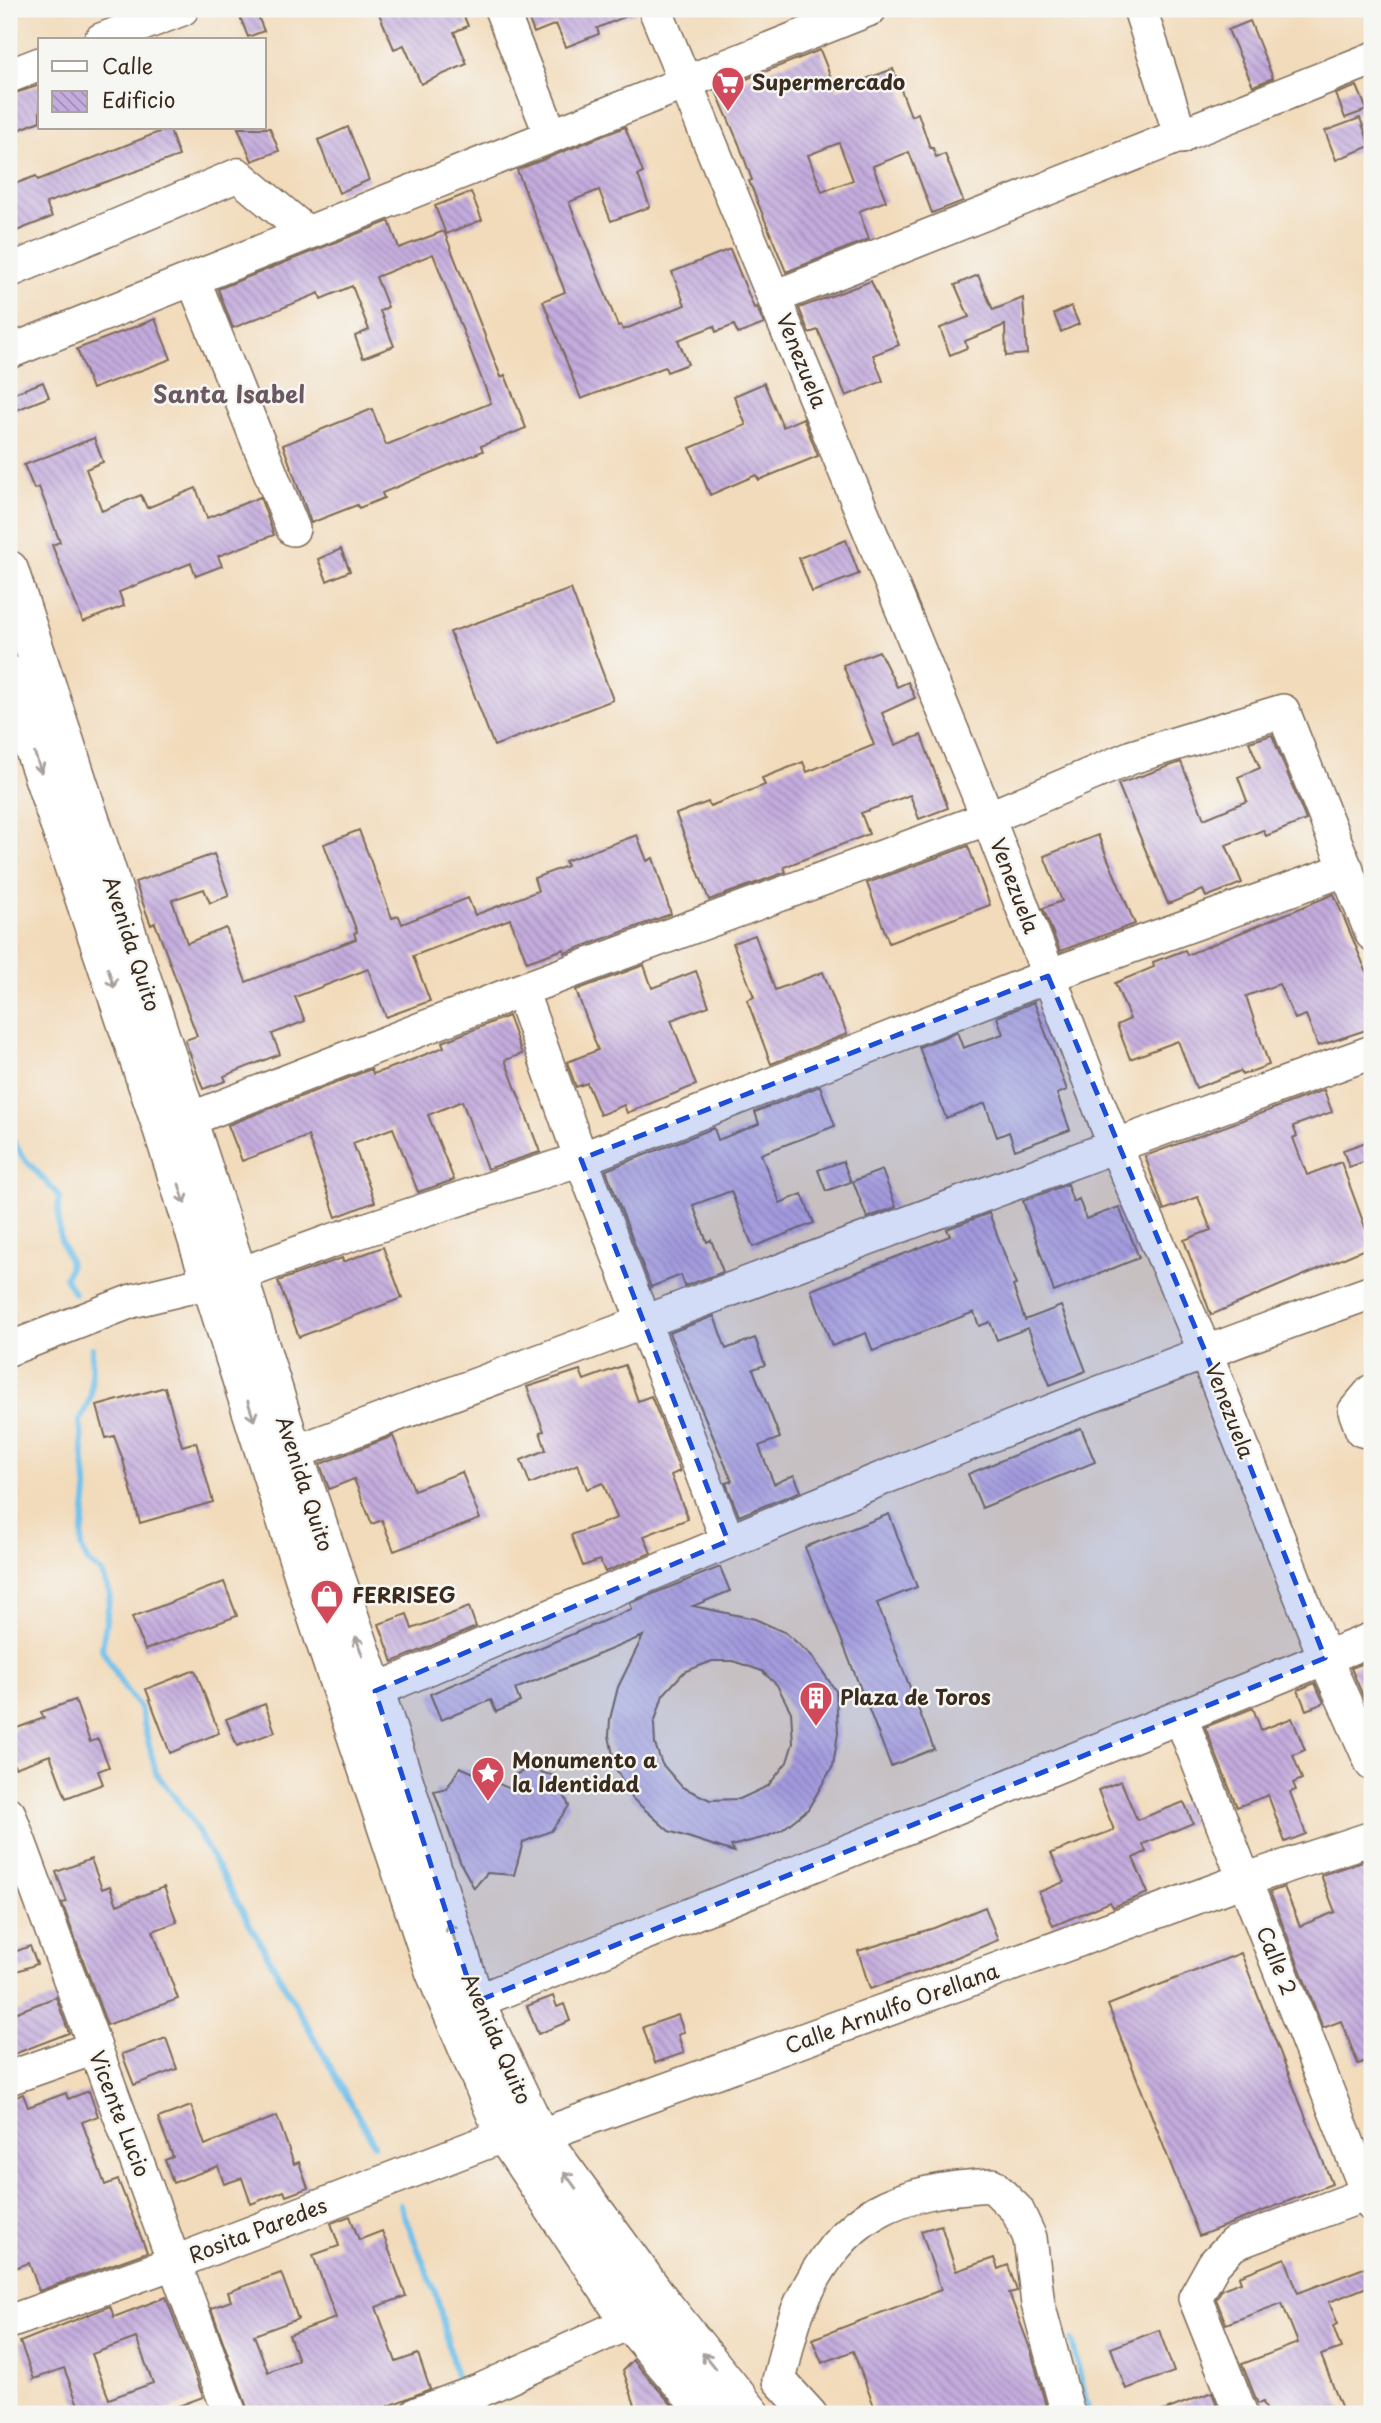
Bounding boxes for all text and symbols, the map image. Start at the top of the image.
legend [38,38,266,130]
text: Calle [102,49,153,81]
supermarket icon: Supermercado [709,64,747,113]
place label: Supermercado [752,65,905,97]
text: Edificio [102,83,175,115]
street label: Venezuela [769,308,836,413]
district label: Santa Isabel [153,375,305,411]
one-way arrow [33,751,46,773]
street label: Venezuela [983,833,1049,938]
street label: Avenida Quito [96,871,170,1015]
one-way arrow [105,967,118,989]
one-way arrow [177,1183,190,1205]
street label: Venezuela [1198,1358,1264,1463]
one-way arrow [245,1400,258,1422]
street label: Avenida Quito [269,1411,343,1555]
shop icon: FERRISEG [308,1577,346,1626]
place label: FERRISEG [352,1578,456,1610]
one-way arrow [352,1635,364,1657]
building icon: Plaza de Toros [797,1679,835,1728]
place label: Plaza de Toros [840,1680,991,1712]
place label: Monumento a la Identidad [512,1743,658,1799]
place icon: Monumento a la Identidad [469,1754,507,1803]
one-way arrow [445,1921,458,1943]
street label: Calle 2 [1250,1921,1306,2000]
street label: Calle Arnulfo Orellana [780,1953,1004,2061]
street label: Avenida Quito [455,1967,541,2109]
street label: Vicente Lucio [82,2045,160,2181]
one-way arrow [563,2171,577,2190]
street label: Rosita Paredes [183,2188,331,2270]
one-way arrow [701,2352,716,2371]

